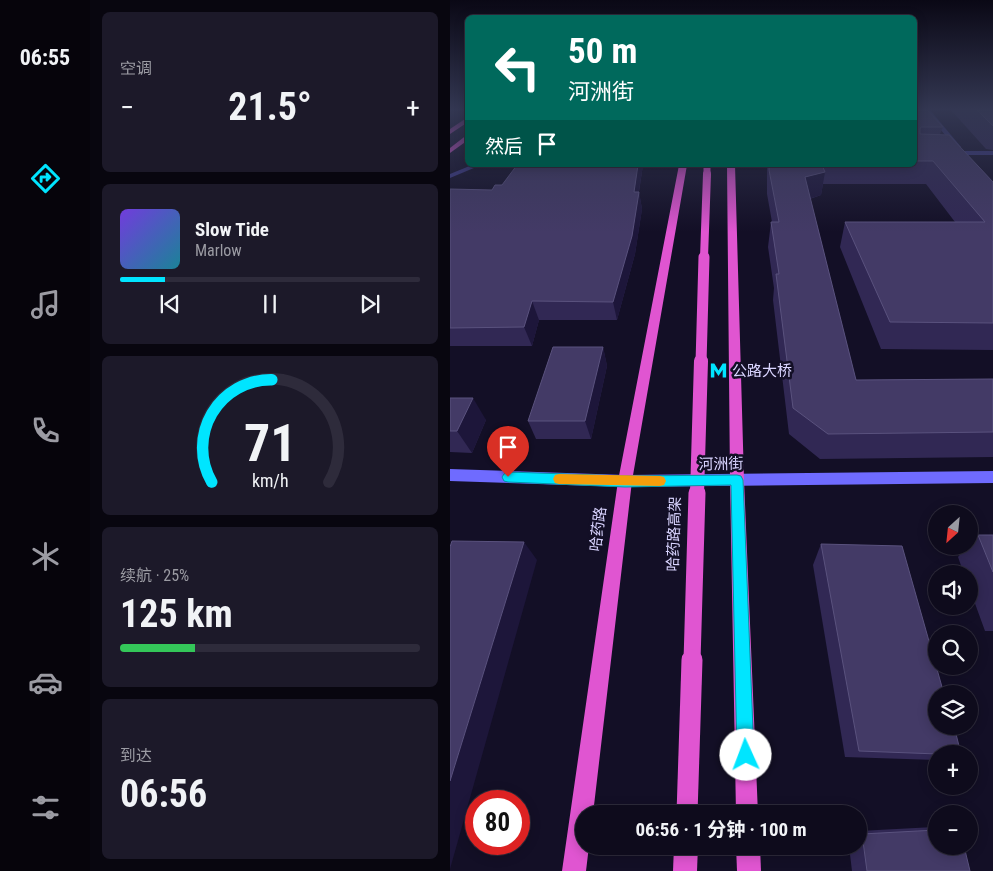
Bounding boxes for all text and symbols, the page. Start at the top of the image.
text: 50 m [568,31,637,72]
icon: left [485,35,550,100]
text: 06:55 [20,45,70,70]
text: 空调 [120,59,152,78]
text: 河洲街 [568,79,634,104]
text: 21.5° [228,85,312,129]
text: − [120,91,134,124]
text: + [406,91,420,124]
icon: arrive [533,130,561,158]
text: 然后 [485,135,523,158]
icon: directions [28,161,63,196]
text: Slow Tide [195,218,269,241]
text: Marlow [195,241,242,260]
icon: music [28,287,63,322]
icon: previous [156,290,184,318]
icon: pause [256,290,284,318]
icon: next [356,290,384,318]
metro station icon: 公路大桥 [708,361,728,381]
place label: 公路大桥 [732,362,792,380]
icon: phone [28,413,63,448]
text: 71 [244,413,296,474]
pin [487,426,529,477]
icon: arrive [494,433,522,461]
street label: 河洲街 [698,455,744,473]
text: km/h [252,470,288,491]
street label: 哈药路高架 [664,496,684,572]
north arrow [928,505,978,555]
map controls [928,505,978,855]
street label: 哈药路 [586,506,610,552]
icon: climate [28,539,63,574]
button: sound [928,565,978,615]
text: 续航 · 25% [120,566,189,585]
text: 125 km [120,592,233,636]
button: search [928,625,978,675]
icon: car [28,665,63,700]
button: layers [928,685,978,735]
position arrow [719,728,771,780]
button: + [928,745,978,795]
text: 到达 [120,746,152,765]
text: 06:56 [120,772,207,816]
icon: filters [28,790,63,825]
speed limit sign: 80 [465,790,530,855]
button: − [928,805,978,855]
text: 06:56 · 1 分钟 · 100 m [635,818,807,841]

